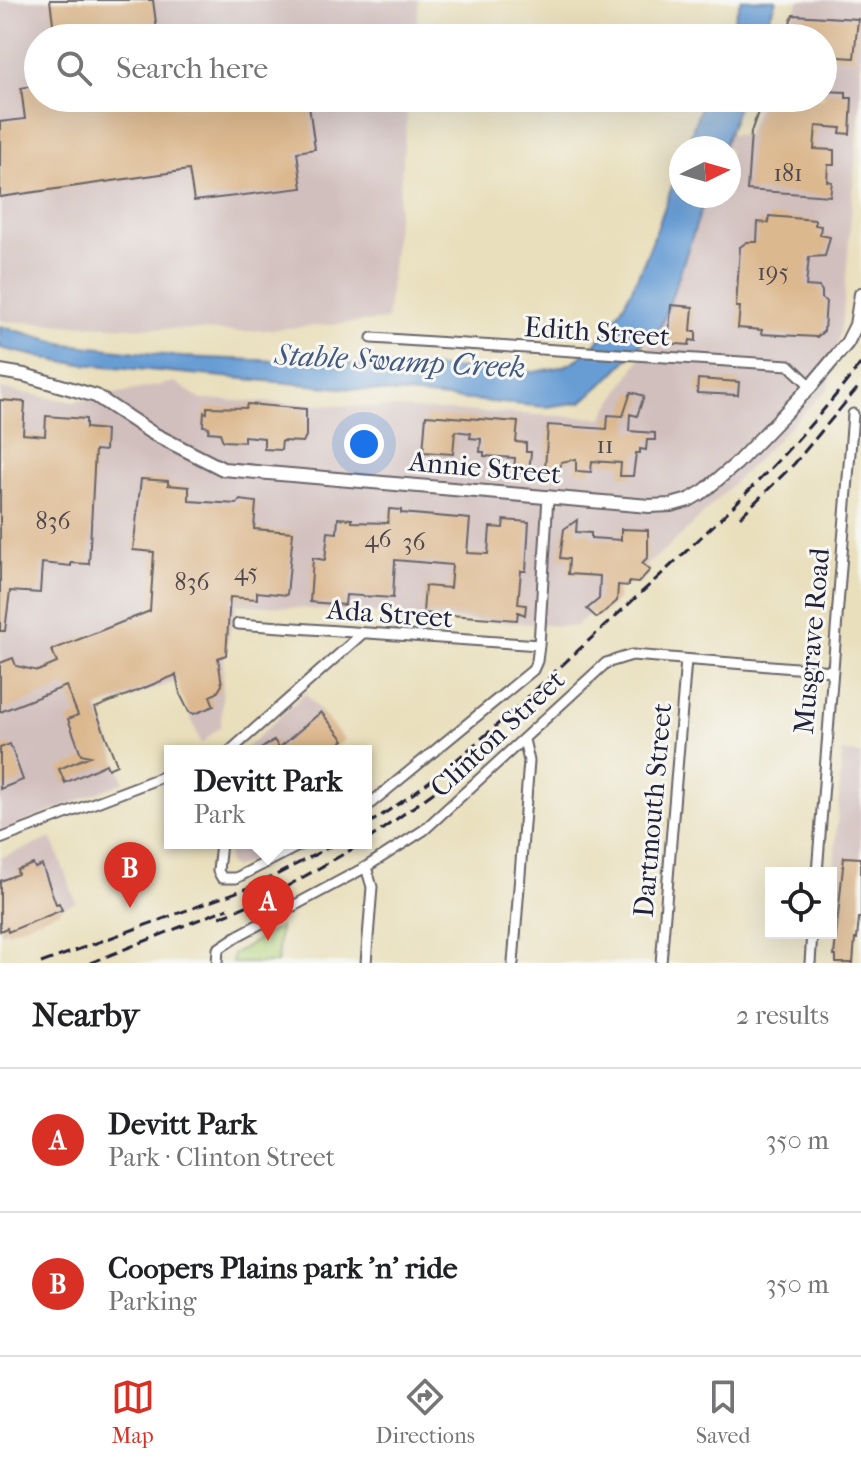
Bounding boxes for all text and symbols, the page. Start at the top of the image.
search box [24,24,837,112]
icon: search [52,46,96,90]
text: Search here [116,51,268,86]
north arrow [669,136,741,208]
house number: 181 [773,159,803,187]
house number: 195 [757,258,789,286]
street label: Edith Street [523,310,671,353]
water label: Stable Swamp Creek [272,337,526,386]
your location [344,424,384,464]
house number: 11 [596,431,614,459]
street label: Annie Street [407,444,562,491]
house number: 836 [36,507,71,535]
house number: 46 [364,525,393,553]
house number: 36 [403,528,426,556]
street label: Musgrave Road [787,546,836,735]
house number: 45 [234,558,258,586]
house number: 836 [175,568,210,596]
street label: Ada Street [325,593,454,634]
street label: Clinton Street [424,663,571,804]
street label: Dartmouth Street [627,702,678,918]
popup [164,745,372,849]
text: Devitt Park [194,764,342,799]
text: Park [194,799,245,830]
pin: B [104,842,156,908]
map controls [765,867,837,939]
button: locate [765,867,837,939]
pin: A [242,875,294,941]
text: Nearby [32,995,139,1035]
text: 2 results [736,1000,829,1031]
text: Devitt Park [108,1107,257,1142]
text: A [50,1125,66,1156]
text: 350 m [766,1125,829,1156]
text: Park · Clinton Street [108,1142,335,1173]
text: Coopers Plains park 'n' ride [108,1251,458,1286]
text: B [50,1269,66,1300]
text: 350 m [766,1269,829,1300]
text: Parking [108,1286,196,1317]
tab: Map [111,1375,155,1449]
tab: Directions [376,1375,475,1449]
tab: Saved [696,1375,750,1449]

